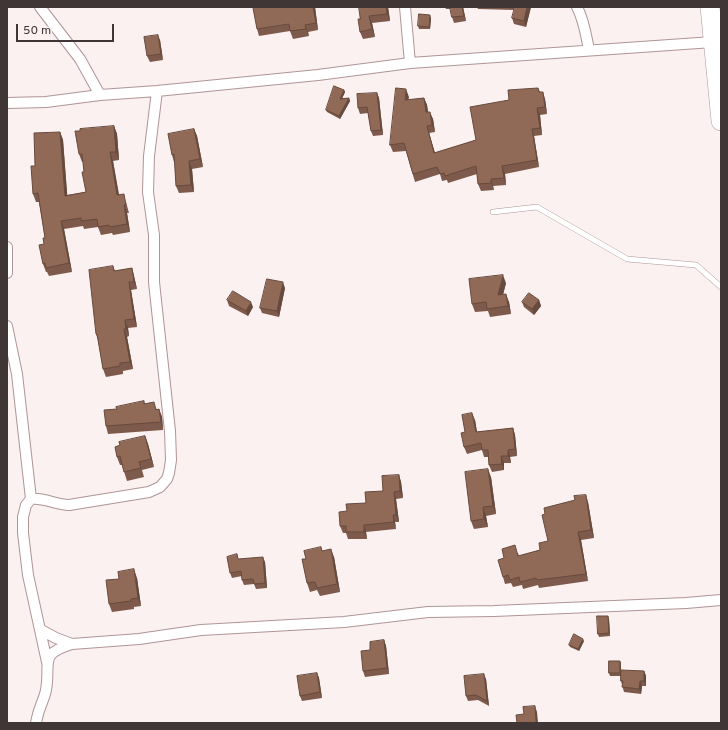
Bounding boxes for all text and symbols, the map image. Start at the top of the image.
scale bar [18,16,116,42]
text: 50 m [23,23,51,39]

